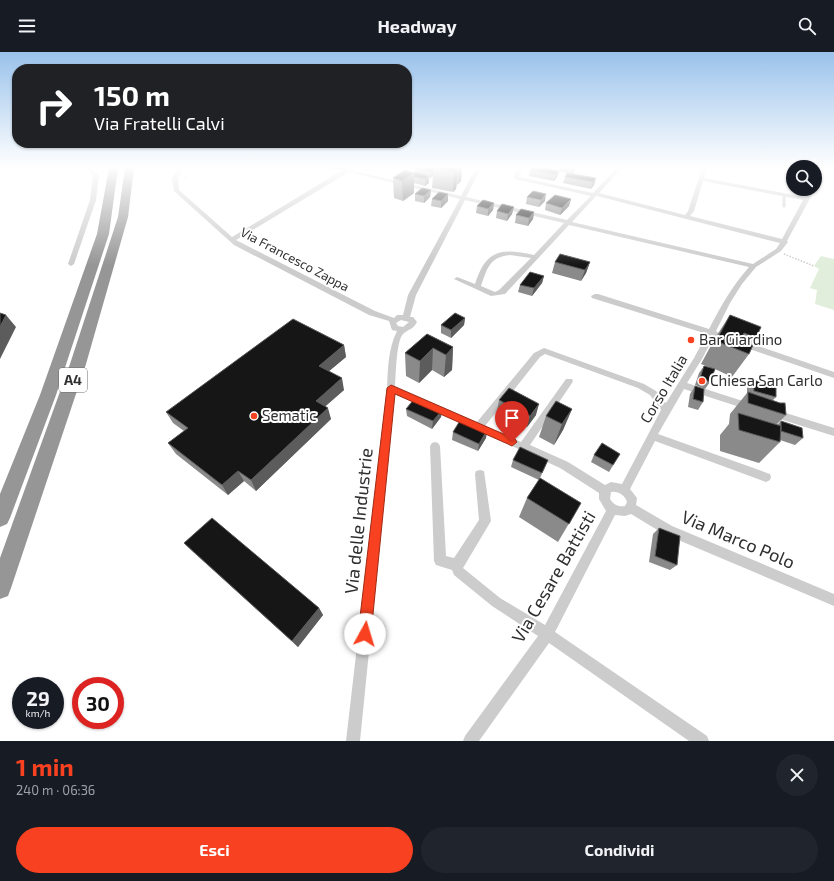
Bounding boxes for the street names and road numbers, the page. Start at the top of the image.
street label: Via Francesco Zappa [238,224,352,294]
street label: Corso Italia [636,351,691,426]
road number: A4 [59,368,87,392]
street label: Via delle Industrie [339,447,377,595]
street label: Via Marco Polo [678,505,798,573]
street label: Via Cesare Battisti [506,507,600,646]

